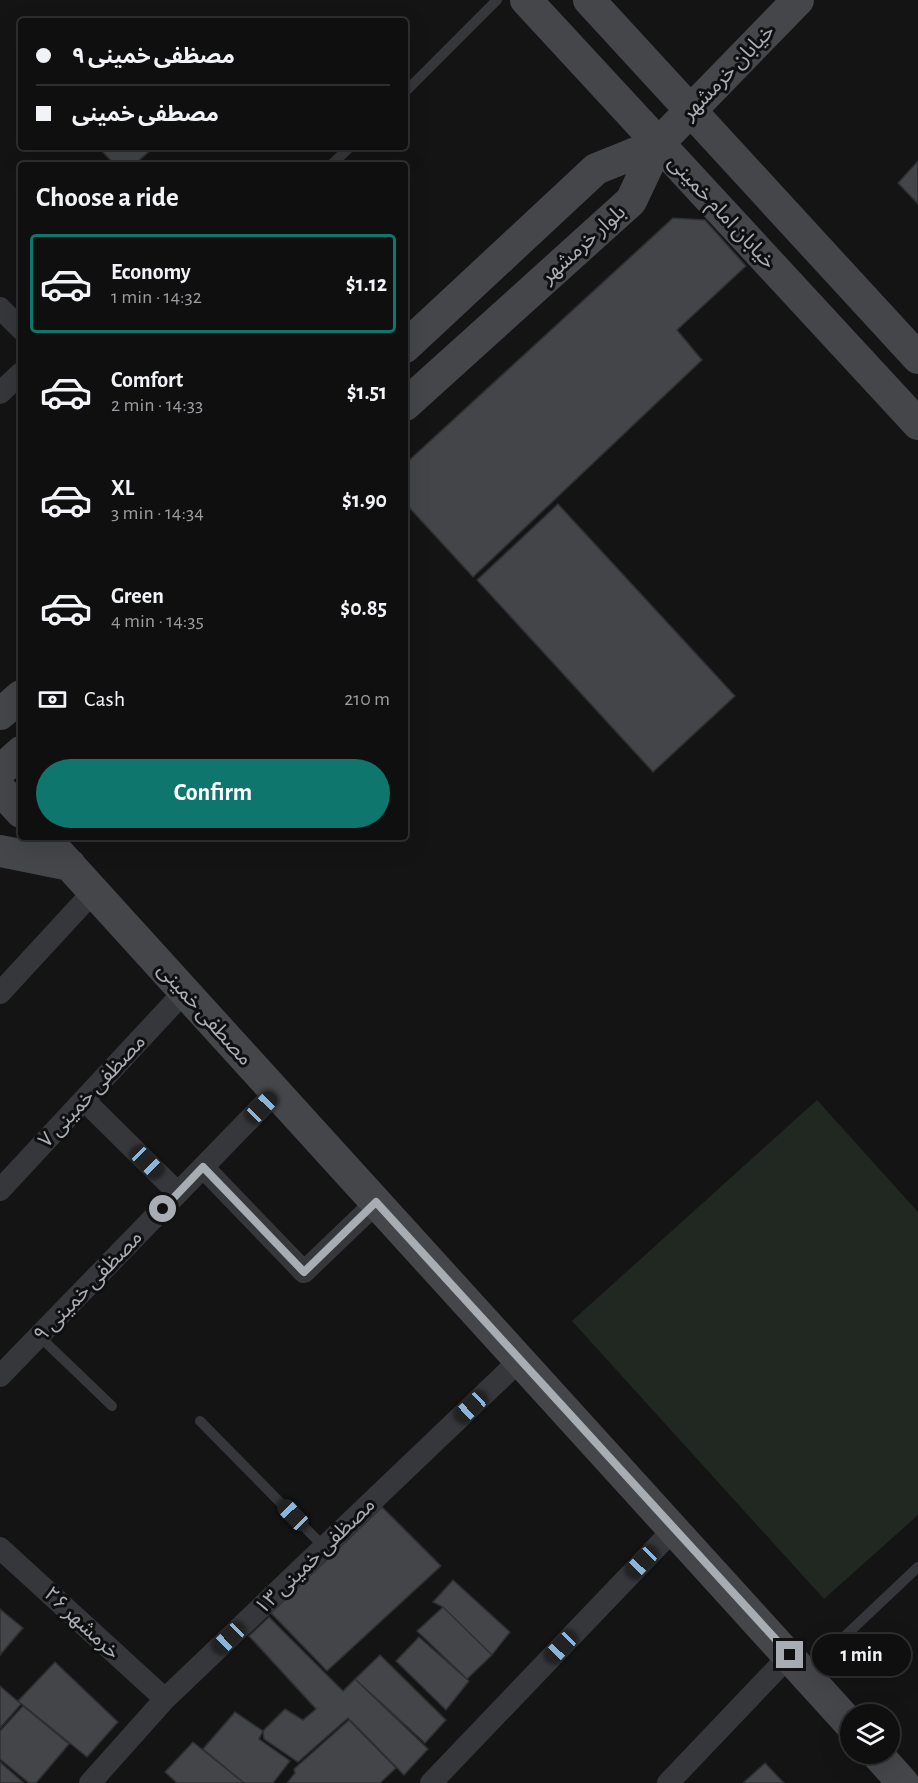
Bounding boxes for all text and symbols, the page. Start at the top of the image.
street label: خیابان خرمشهر [677,20,779,125]
text: مصظفی خمینی ۹ [72,45,235,67]
text: مصطفی خمینی [72,103,219,125]
street label: خیابان امام خمینی [661,151,780,276]
text: Choose a ride [36,184,179,211]
street label: بلوار خرمشهر [536,201,630,289]
icon: car [39,257,93,311]
text: Economy [111,261,191,283]
text: $1.12 [346,273,387,295]
text: 1 min · 14:32 [111,287,202,307]
icon: car [39,365,93,419]
text: Comfort [111,369,183,391]
text: $1.51 [347,381,387,403]
text: 2 min · 14:33 [111,395,203,415]
icon: car [39,473,93,527]
text: XL [111,477,134,499]
text: $1.90 [342,489,387,511]
text: 3 min · 14:34 [111,503,204,523]
icon: car [39,581,93,635]
text: Green [111,585,164,607]
text: $0.85 [340,597,387,619]
text: 4 min · 14:35 [111,611,204,631]
icon: cash [36,683,69,716]
text: Cash [84,688,125,710]
text: 210 m [344,689,390,709]
button: Confirm [36,759,390,828]
street label: مصطفی خمینی [153,959,256,1070]
street label: مصظفی خمینی ۷ [35,1031,150,1152]
car [243,1088,281,1126]
car [128,1143,166,1181]
route start [149,1195,176,1222]
street label: مصظفی خمینی ۹ [30,1226,147,1346]
car [452,1388,490,1426]
street label: مصظفی خمینی ۱۳ [251,1494,380,1619]
car [274,1496,312,1534]
car [623,1543,661,1581]
street label: خرمشهر ۲۶ [39,1583,124,1664]
car [210,1619,248,1657]
car [542,1628,580,1666]
callout: 1 min [811,1634,910,1676]
route end [776,1641,803,1668]
text: 1 min [840,1645,883,1665]
map controls [840,1704,900,1764]
button: layers [840,1704,900,1764]

